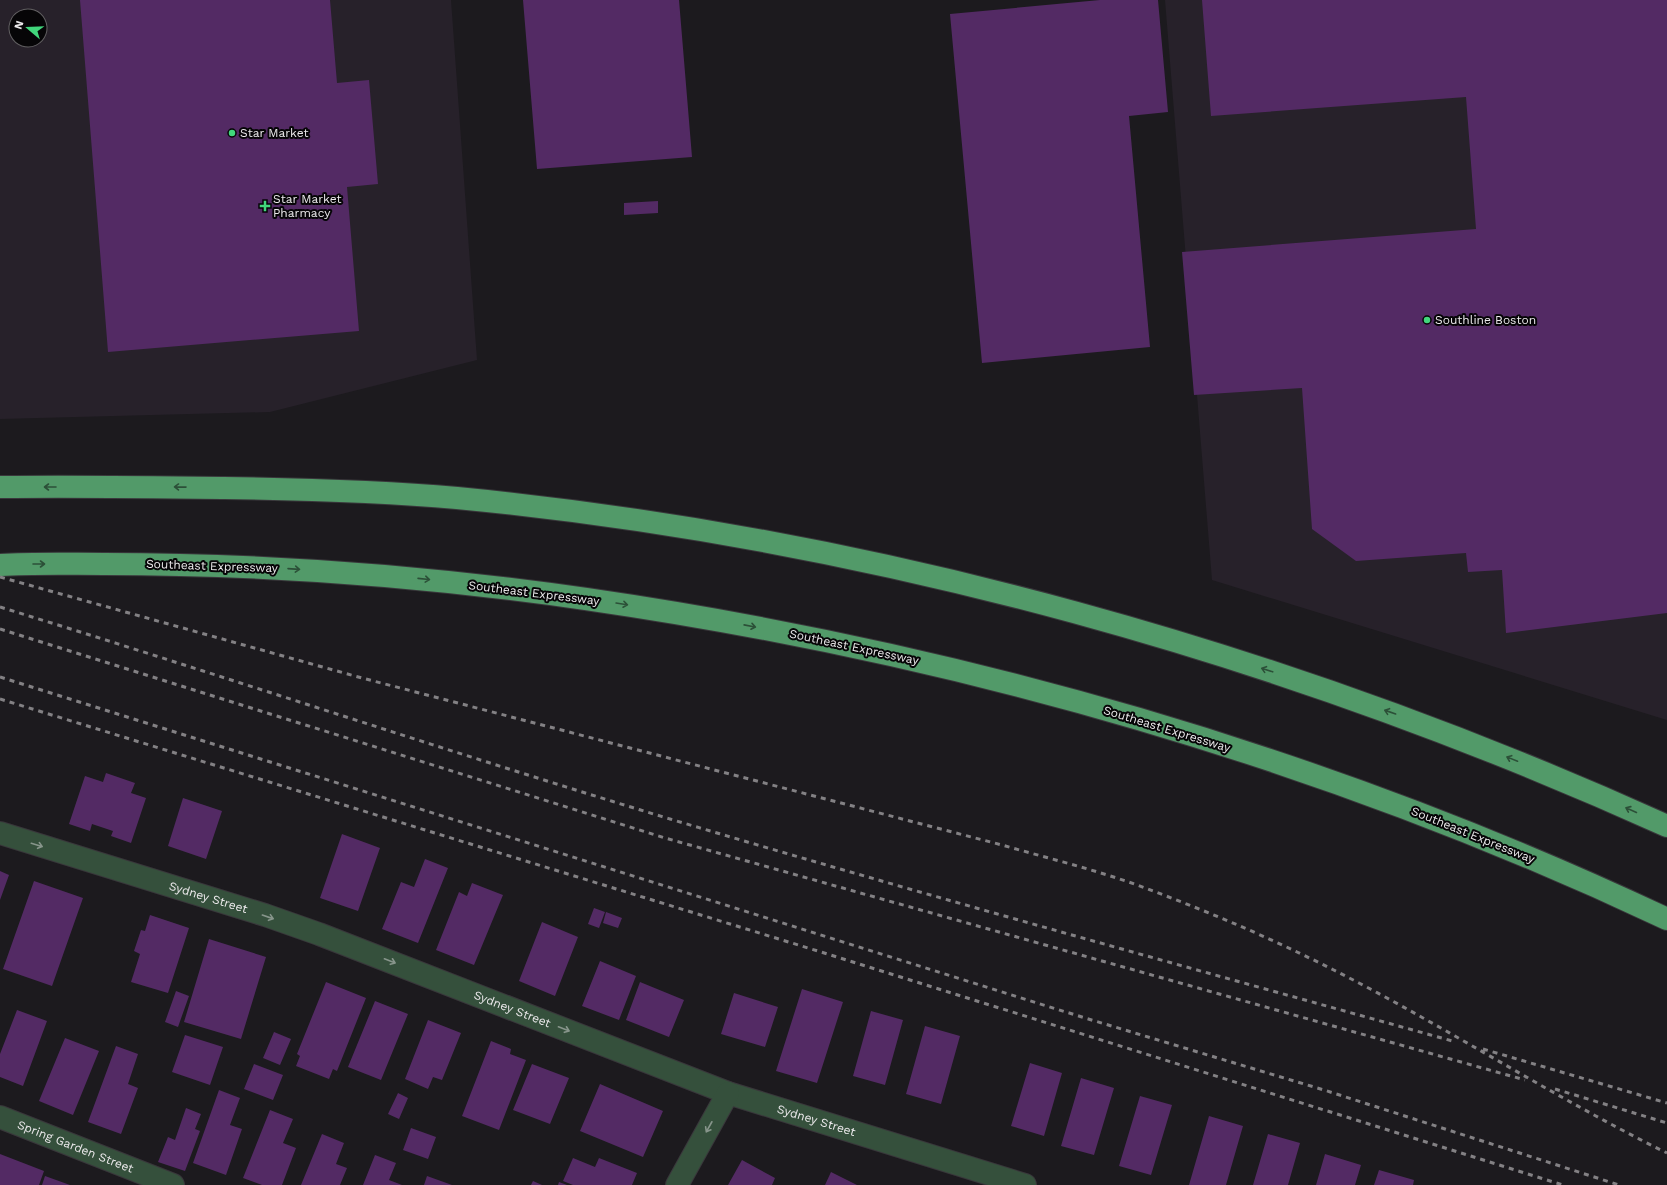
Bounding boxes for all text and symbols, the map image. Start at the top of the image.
north arrow [8,8,48,48]
text: N [12,19,26,31]
place label: Star Market [240,126,308,140]
marker: Star Market [227,128,237,138]
place label: Star Market Pharmacy [273,192,341,220]
marker: Star Market Pharmacy [260,201,270,211]
place label: Southline Boston [1435,313,1536,327]
marker: Southline Boston [1422,315,1432,325]
one-way arrow [44,483,57,490]
one-way arrow [174,483,187,491]
street label: Southeast Expressway [146,557,279,575]
one-way arrow [32,560,45,568]
one-way arrow [287,565,300,572]
one-way arrow [417,575,430,583]
street label: Southeast Expressway [468,578,601,608]
one-way arrow [615,600,628,608]
one-way arrow [743,622,756,630]
street label: Southeast Expressway [788,626,921,668]
one-way arrow [1261,666,1274,673]
street label: Southeast Expressway [1102,703,1233,755]
one-way arrow [1385,708,1397,716]
one-way arrow [1506,754,1518,762]
street label: Southeast Expressway [1409,804,1538,867]
one-way arrow [1626,805,1638,813]
one-way arrow [31,842,44,849]
street label: Sydney Street [167,879,249,916]
one-way arrow [262,913,274,921]
one-way arrow [384,958,396,966]
street label: Sydney Street [472,988,553,1030]
one-way arrow [557,1026,569,1033]
street label: Sydney Street [775,1102,857,1139]
street label: Spring Garden Street [15,1118,135,1176]
one-way arrow [705,1121,712,1133]

